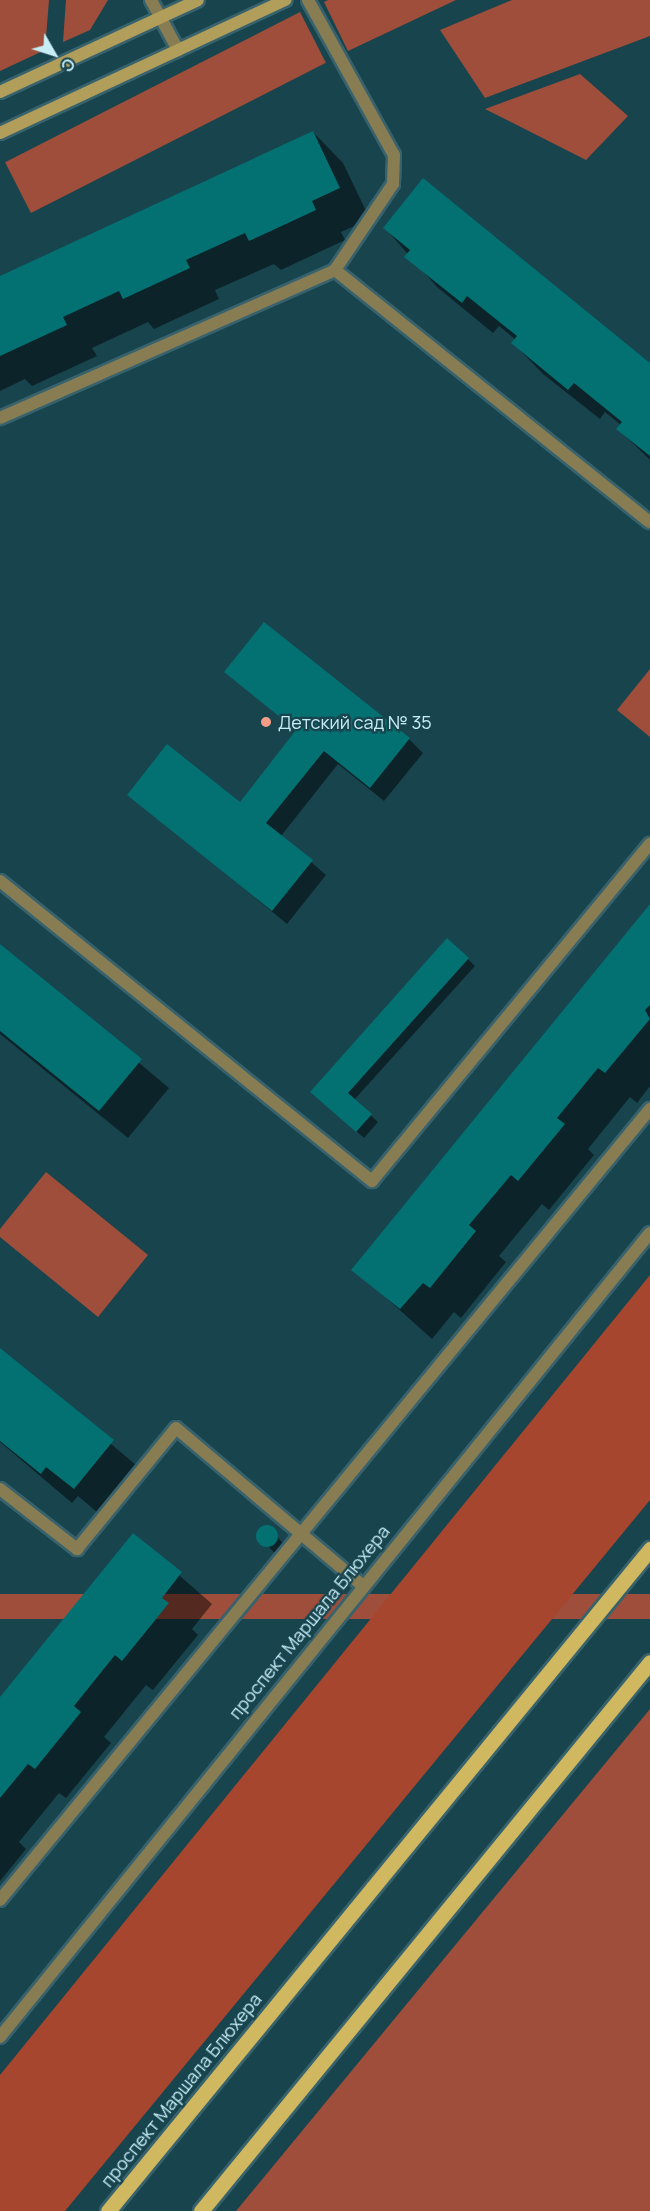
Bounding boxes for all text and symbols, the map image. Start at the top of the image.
north arrow [24,24,84,84]
text: С [56,54,80,77]
place label: Детский сад № 35 [278,711,432,733]
marker: Детский сад № 35 [259,715,273,729]
street label: проспект Маршала Блюхера [224,1521,394,1723]
street label: проспект Маршала Блюхера [96,1989,266,2191]

